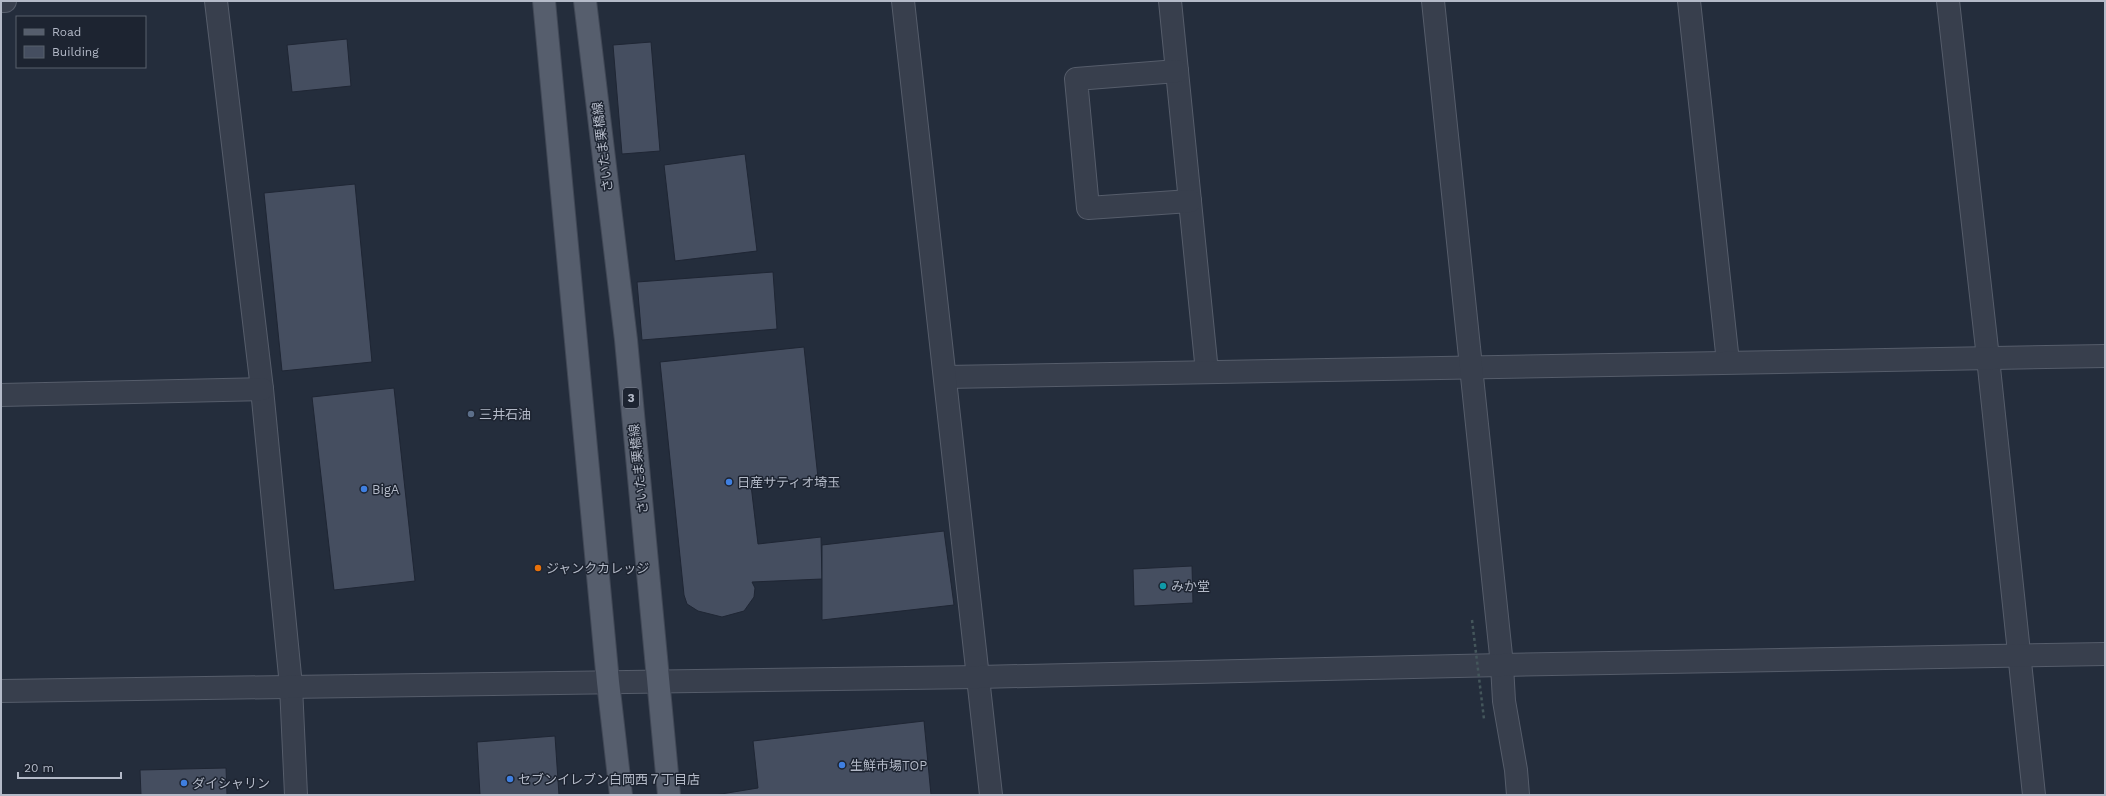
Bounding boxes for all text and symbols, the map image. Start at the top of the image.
legend [16,16,146,68]
text: Road [52,25,81,39]
text: Building [52,45,99,59]
street label: さいたま栗橋線 [590,101,615,193]
road number: 3 [623,388,639,408]
place label: 三井石油 [479,407,531,422]
marker: 三井石油 [466,409,476,419]
street label: さいたま栗橋線 [626,423,651,515]
place label: 日産サティオ埼玉 [737,475,840,490]
marker: 日産サティオ埼玉 [724,477,734,487]
place label: BigA [372,482,400,497]
marker: BigA [359,484,369,494]
place label: ジャンクカレッジ [546,561,649,576]
marker: ジャンクカレッジ [533,563,543,573]
place label: みか堂 [1171,579,1210,594]
marker: みか堂 [1158,581,1168,591]
scale bar [18,754,121,780]
place label: 生鮮市場TOP [850,758,927,773]
marker: 生鮮市場TOP [837,760,847,770]
text: 20 m [24,761,54,775]
place label: セブンイレブン白岡西７丁目店 [518,772,700,787]
marker: セブンイレブン白岡西７丁目店 [505,774,515,784]
place label: ダイシャリン [192,776,270,791]
marker: ダイシャリン [179,778,189,788]

